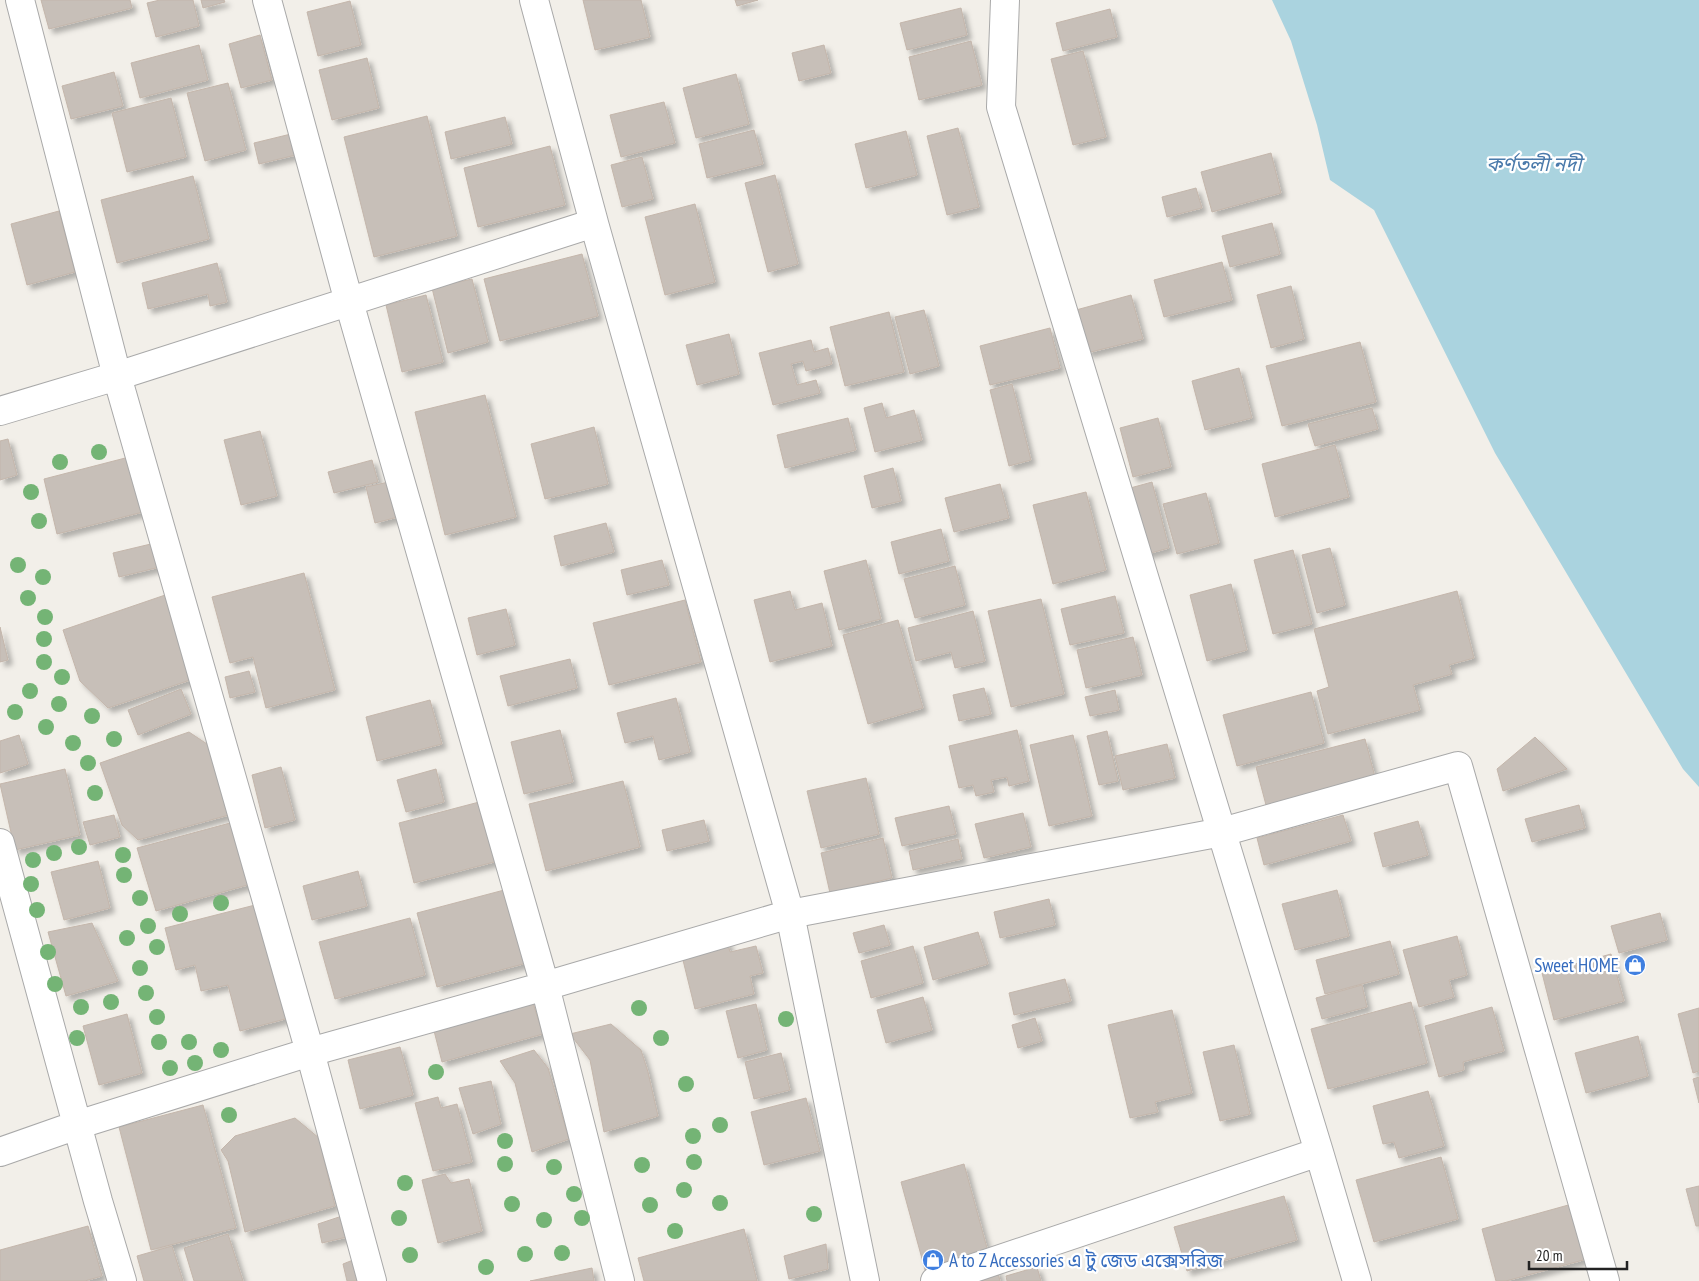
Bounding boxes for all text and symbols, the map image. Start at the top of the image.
water label: কর্ণতলী নদী [1486,151,1585,177]
place label: Sweet HOME [1534,953,1619,977]
shop icon: Sweet HOME [1623,953,1647,977]
scale bar [1529,1238,1626,1270]
text: 20 m [1536,1246,1562,1265]
shop icon: A to Z Accessories এ টু জেড এক্সেসরিজ [921,1248,945,1272]
place label: A to Z Accessories এ টু জেড এক্সেসরিজ [949,1248,1224,1272]

